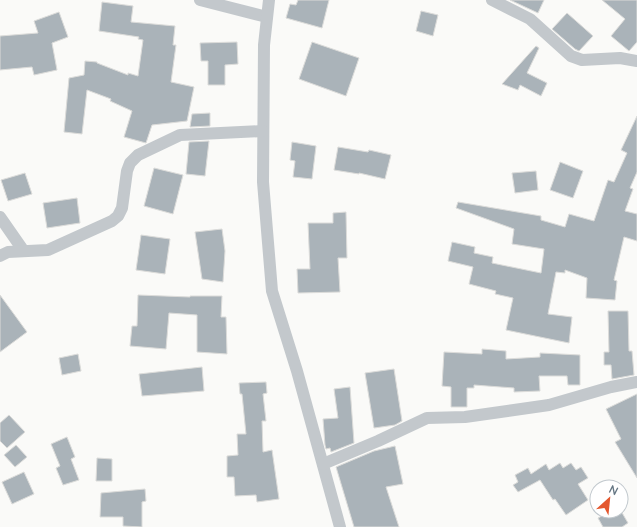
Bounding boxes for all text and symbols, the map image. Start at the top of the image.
north arrow [589,479,629,519]
text: N [607,482,620,497]

